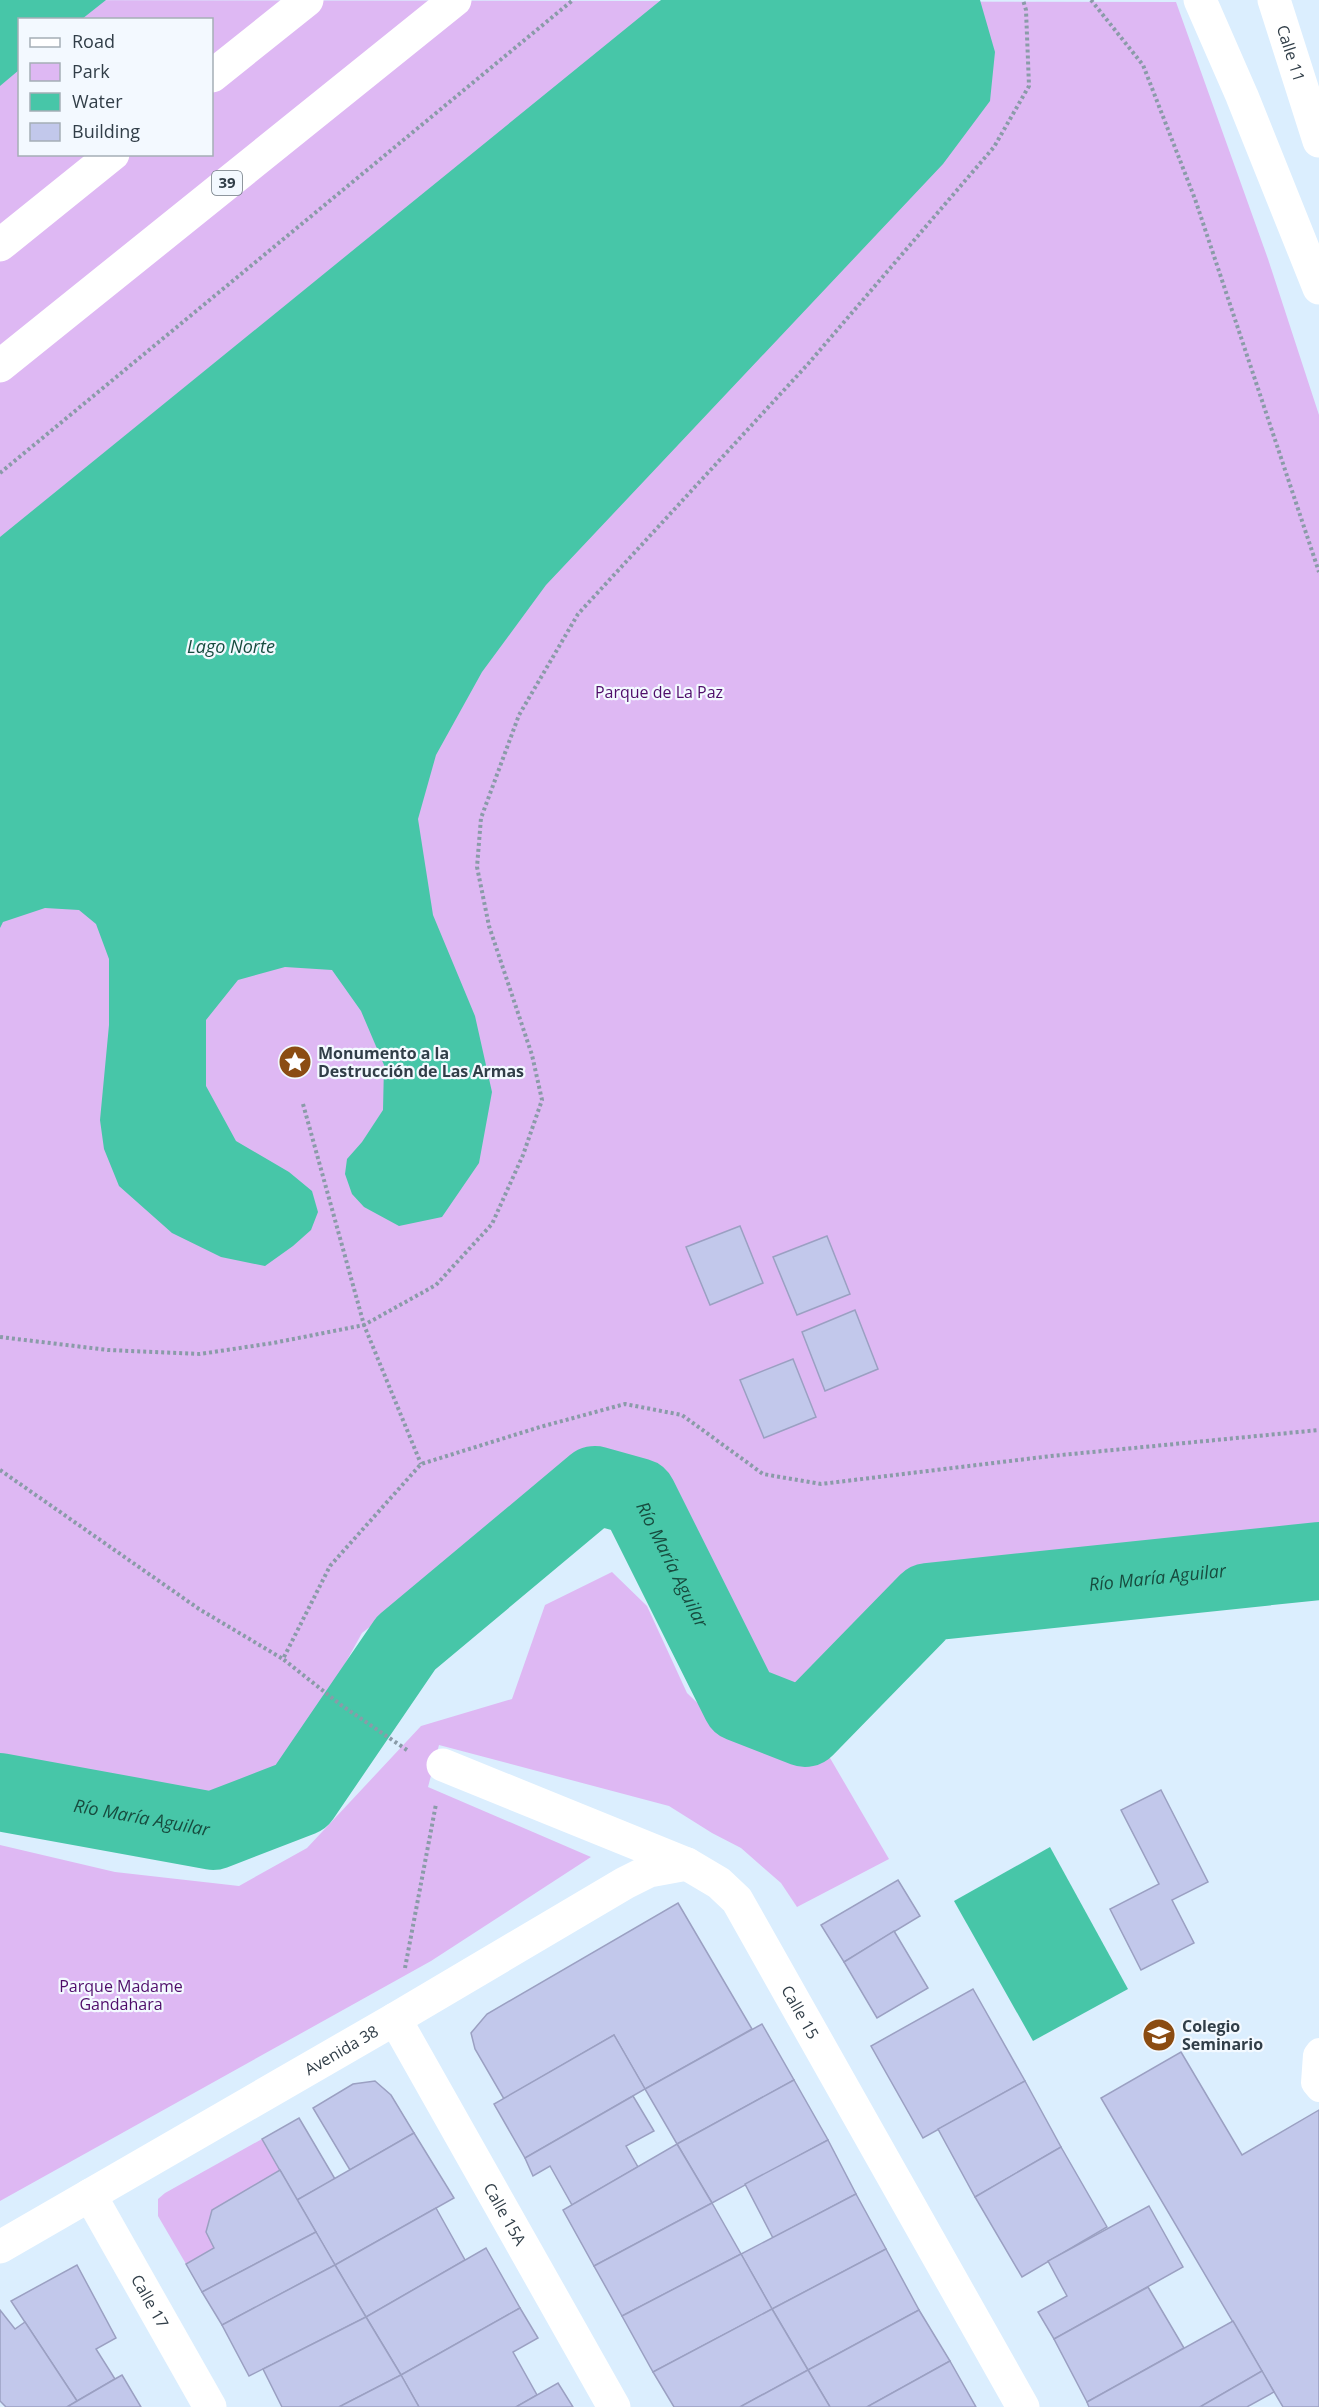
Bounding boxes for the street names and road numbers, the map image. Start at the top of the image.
street label: Calle 11 [1272,22,1310,85]
road number: 39 [212,171,242,195]
street label: Calle 15 [776,1981,824,2043]
street label: Avenida 38 [300,2020,382,2080]
street label: Calle 15A [479,2179,532,2250]
street label: Calle 17 [126,2270,174,2332]

